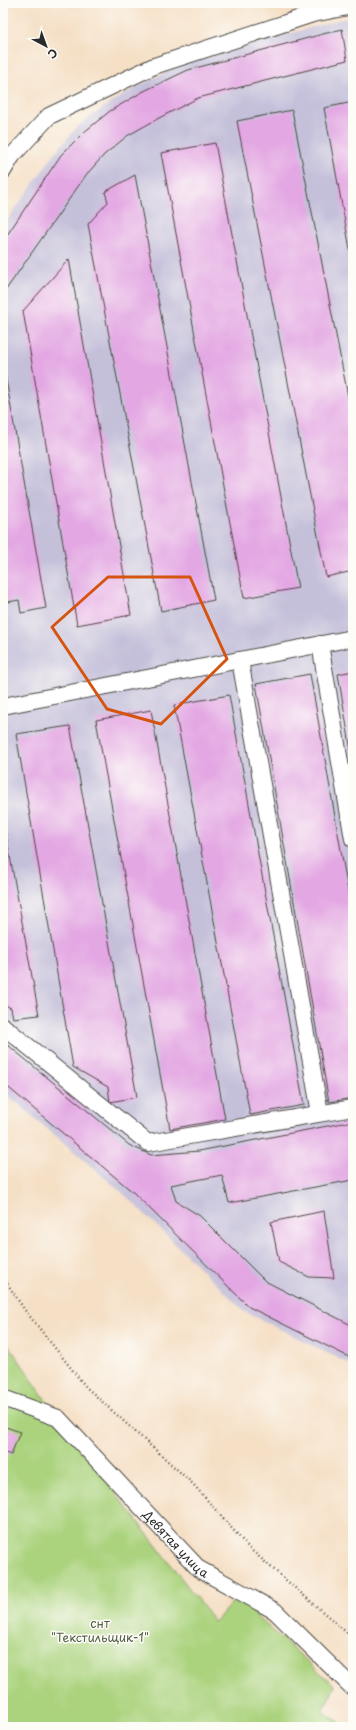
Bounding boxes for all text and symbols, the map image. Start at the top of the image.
north arrow [26,26,66,66]
text: С [44,45,62,63]
street label: Девятая улица [138,1505,212,1582]
park label: снт "Текстильщик-1" [51,1614,149,1646]

